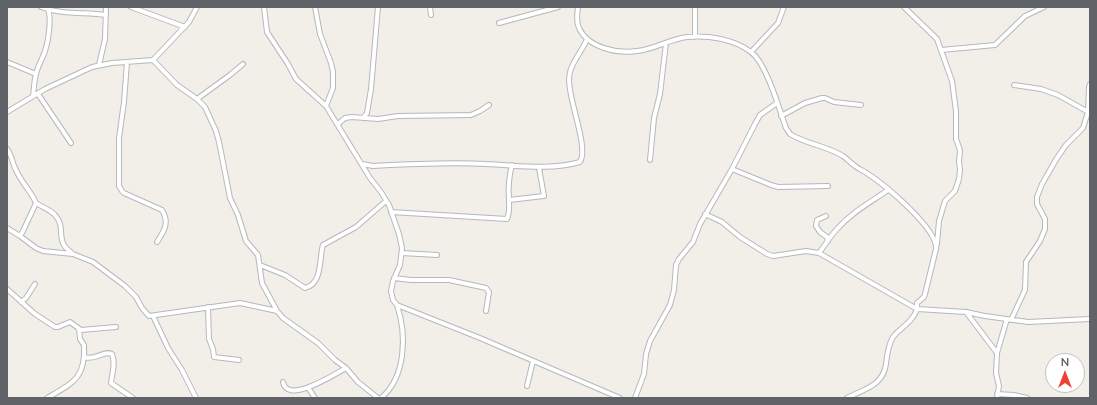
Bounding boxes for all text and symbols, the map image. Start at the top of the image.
north arrow [1045,353,1085,393]
text: N [1061,355,1069,368]

